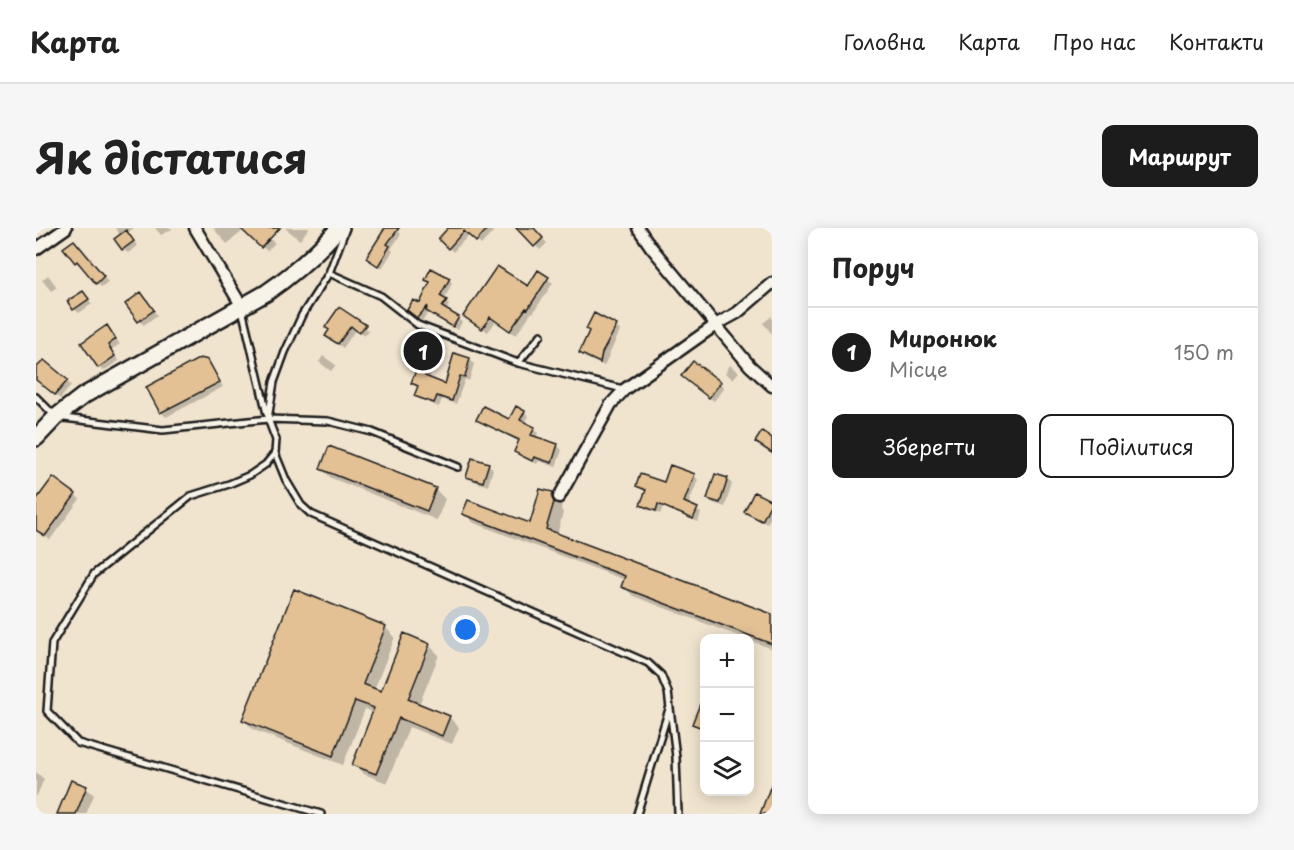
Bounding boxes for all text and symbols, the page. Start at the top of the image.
text: Карта [30,20,120,63]
text: Головна [844,25,925,57]
text: Карта [958,25,1020,57]
text: Про нас [1053,25,1136,57]
text: Контакти [1169,25,1264,57]
text: Як дістатися [36,125,308,188]
button: Маршрут [1102,125,1258,187]
text: Поруч [832,248,915,287]
text: Миронюк [889,321,996,354]
pin: 1 [404,328,442,374]
text: 1 [847,337,856,367]
text: 150 m [1174,337,1234,367]
text: Місце [889,354,948,384]
button: Зберегти [832,414,1027,478]
button: Поділитися [1039,414,1234,478]
your location [451,615,480,644]
map controls [700,634,754,796]
button: + [700,634,754,688]
button: − [700,688,754,742]
button: layers [700,742,754,796]

